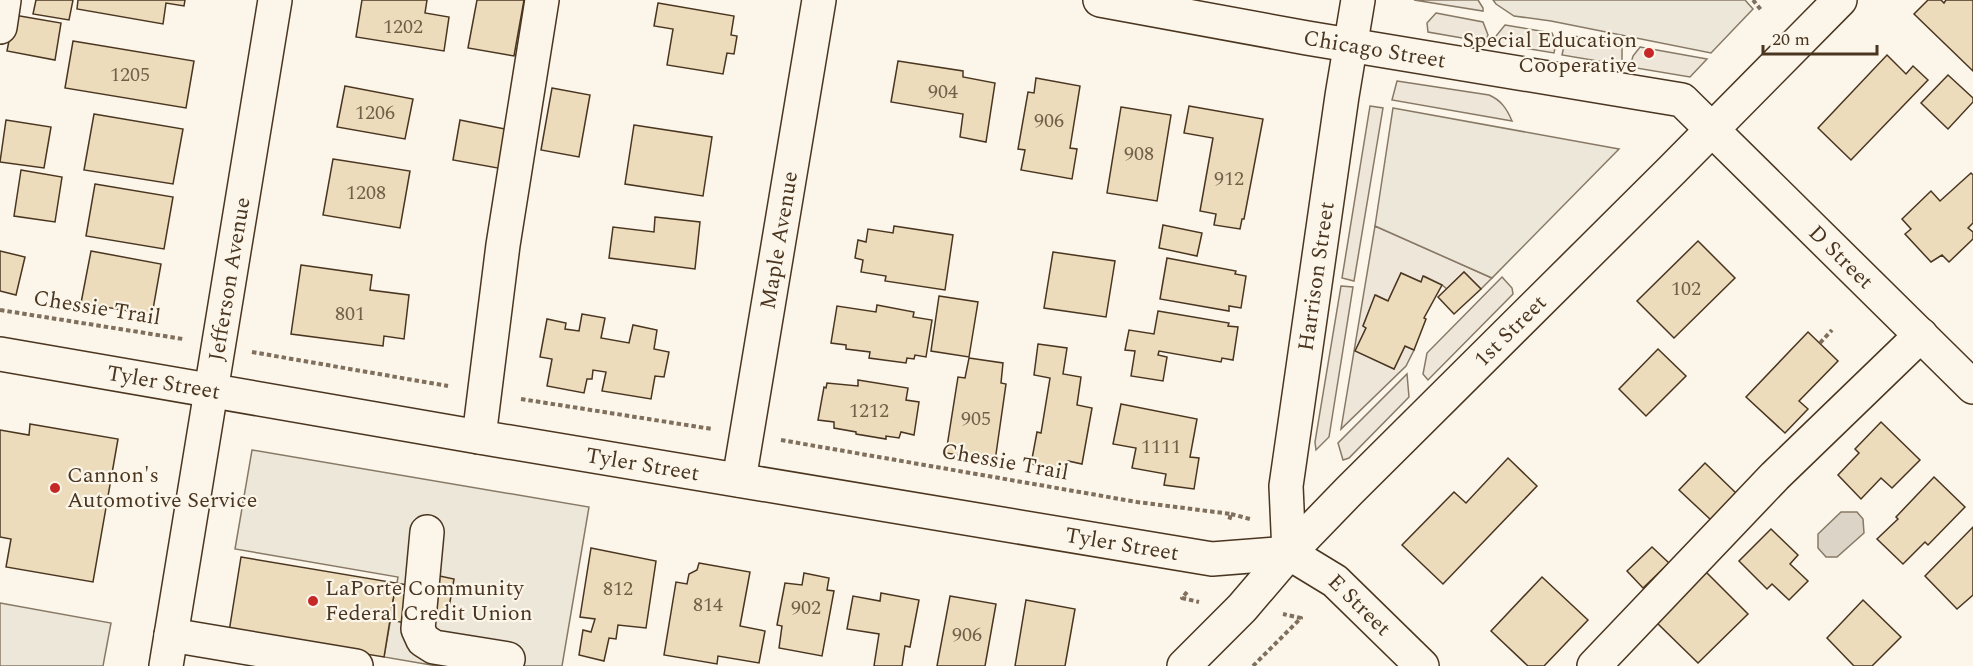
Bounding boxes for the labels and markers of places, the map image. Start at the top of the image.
place label: Special Education Cooperative [1462,24,1637,82]
marker: Special Education Cooperative [1642,46,1656,60]
place label: Cannon's Automotive Service [67,459,257,517]
marker: Cannon's Automotive Service [48,481,62,495]
place label: LaPorte Community Federal Credit Union [325,572,532,630]
marker: LaPorte Community Federal Credit Union [306,594,320,608]

